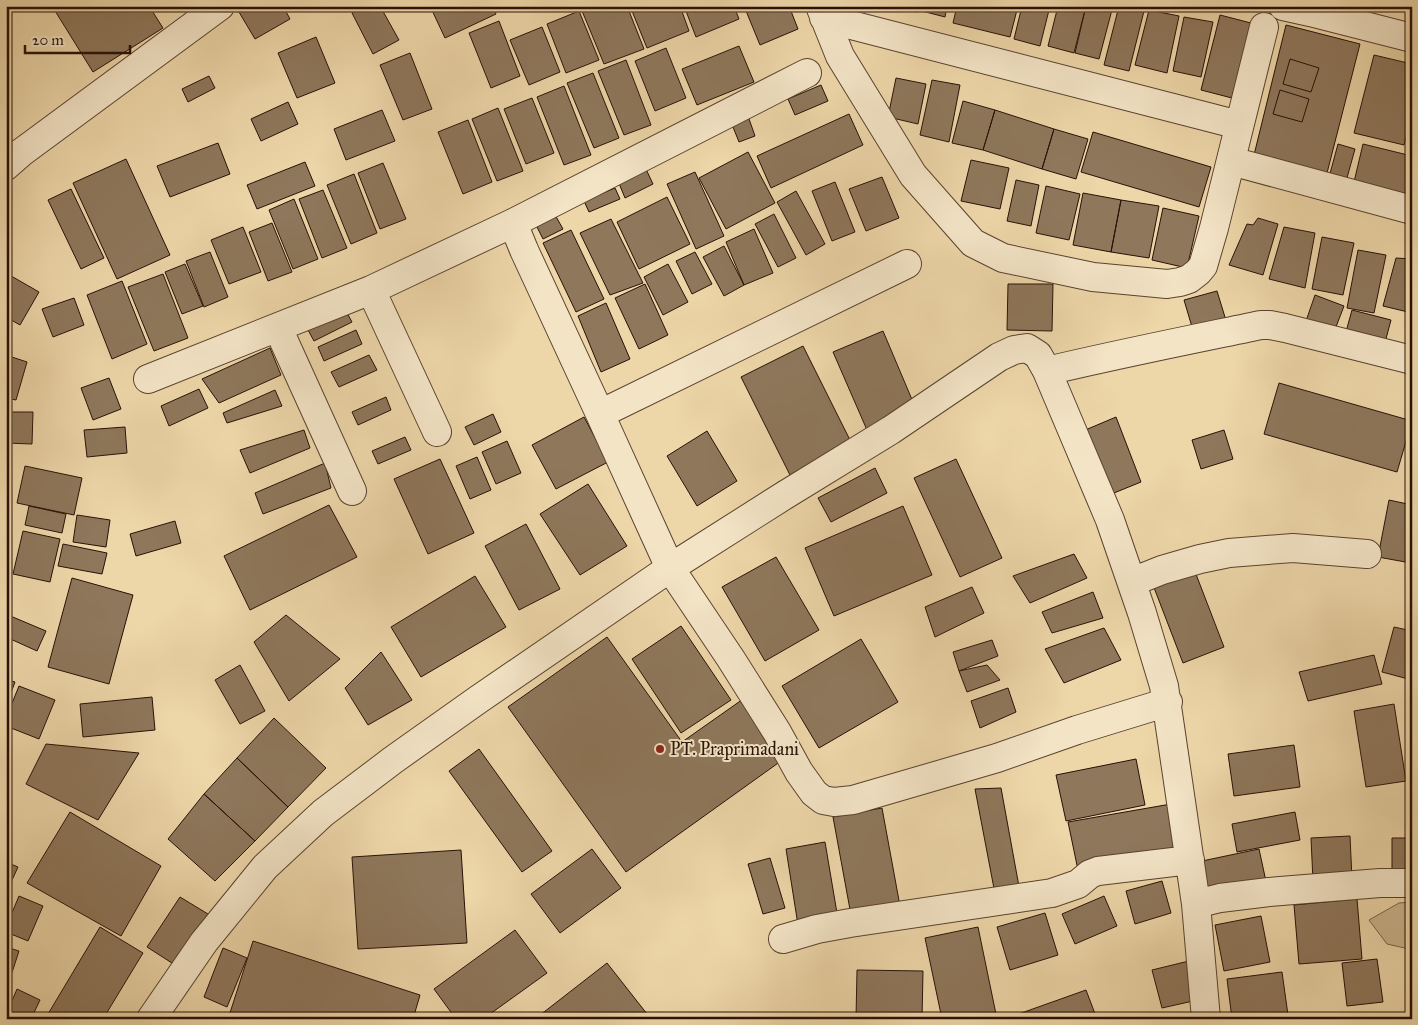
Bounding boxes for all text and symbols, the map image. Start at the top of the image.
scale bar [25,22,130,54]
text: 20 m [32,31,64,49]
place label: PT. Praprimadani [670,738,799,760]
marker: PT. Praprimadani [654,743,666,755]

